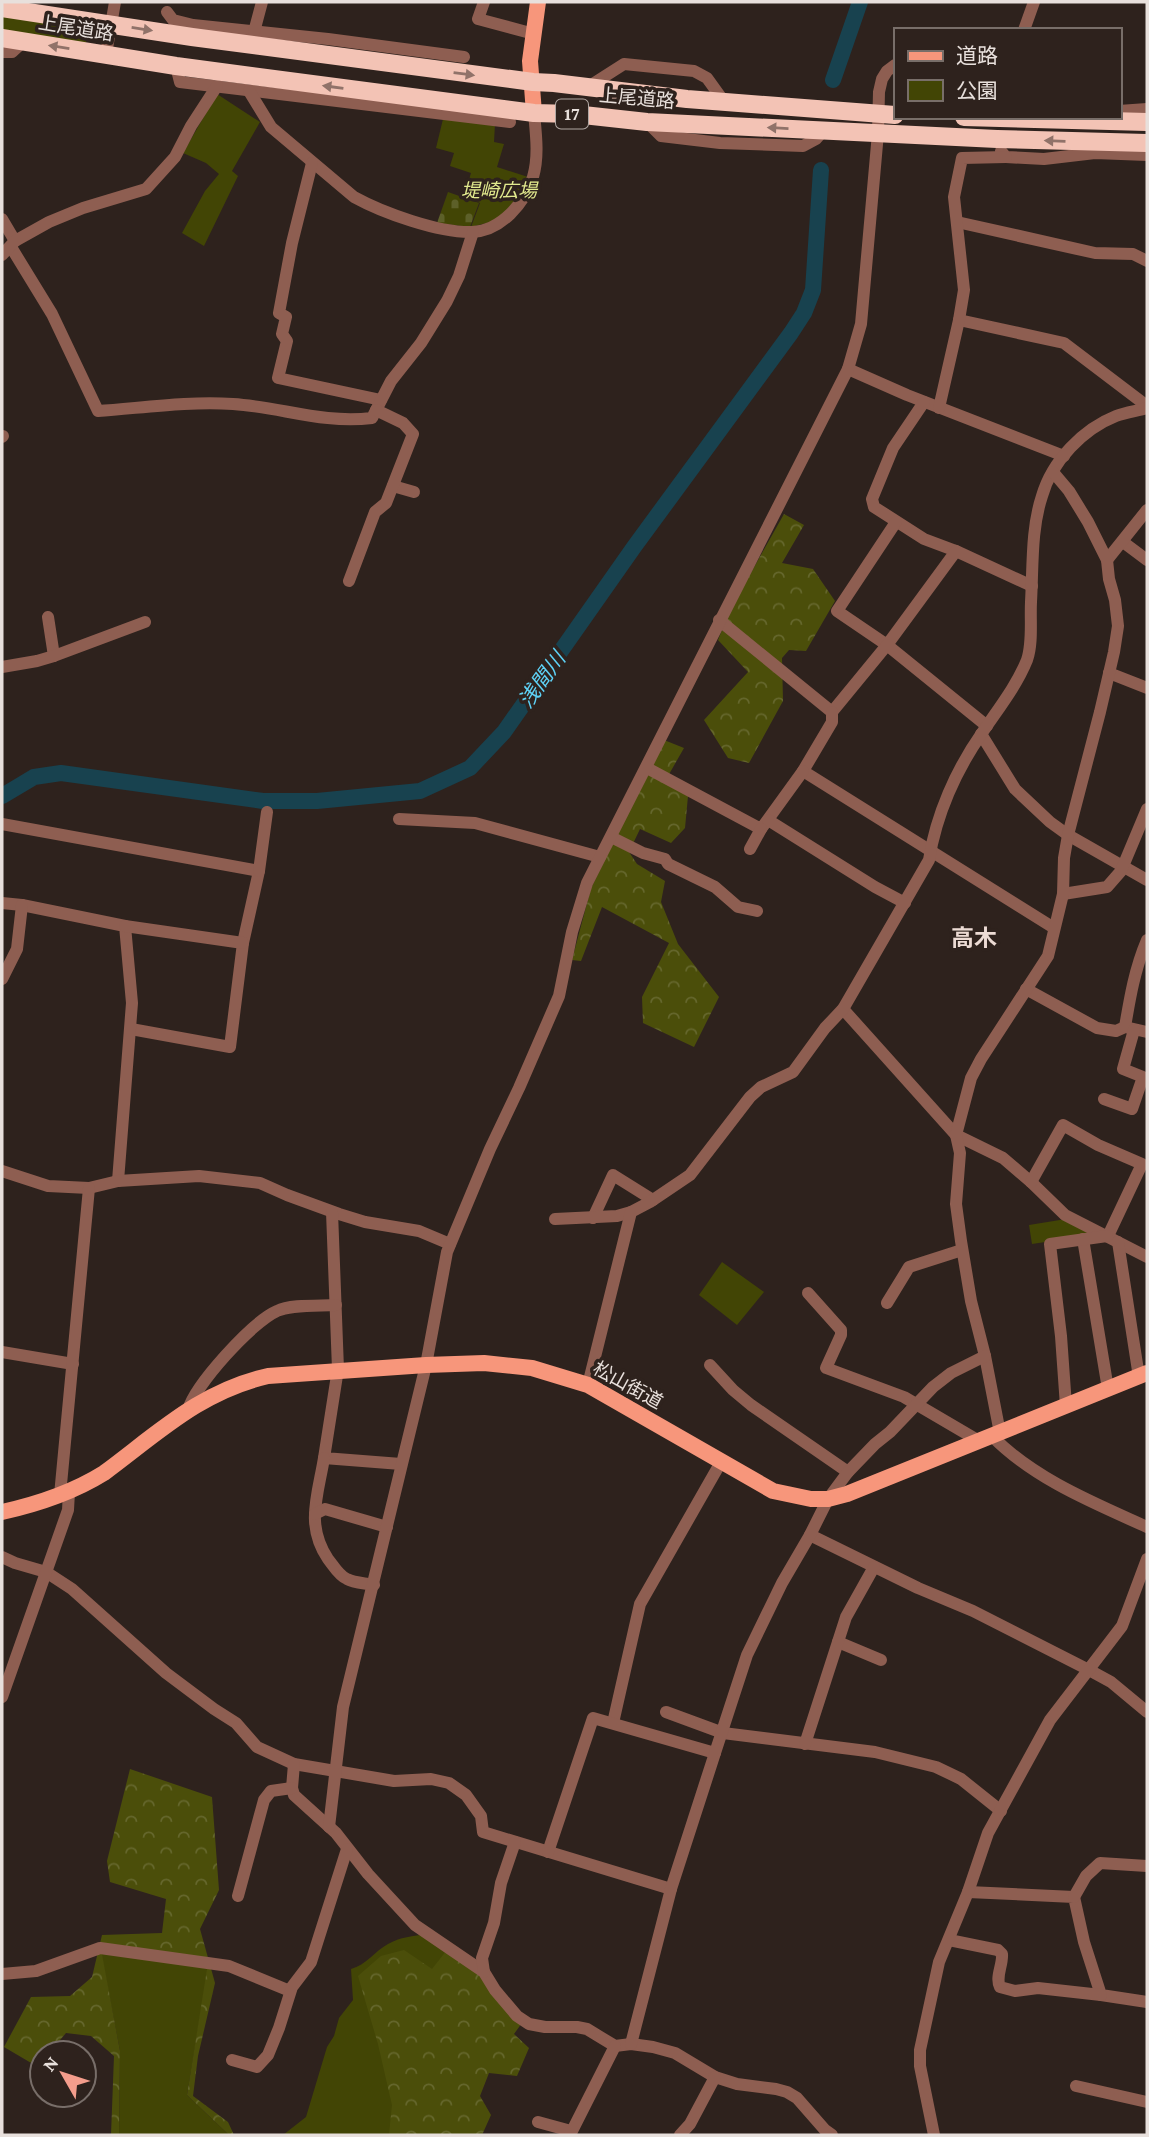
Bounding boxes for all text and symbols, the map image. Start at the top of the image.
street label: 上尾道路 [37,12,115,44]
one-way arrow [131,24,153,35]
legend [894,28,1121,119]
one-way arrow [48,41,70,52]
text: 道路 [956,44,998,68]
one-way arrow [453,69,475,80]
text: 公園 [956,79,998,103]
one-way arrow [321,81,343,92]
street label: 上尾道路 [598,84,676,112]
road number: 17 [556,100,588,128]
one-way arrow [767,122,789,133]
one-way arrow [1043,135,1065,146]
park label: 堤崎広場 [461,180,539,201]
water label: 浅間川 [514,646,571,713]
district label: 高木 [951,925,997,951]
street label: 松山街道 [590,1357,666,1413]
north arrow [28,2039,98,2109]
text: N [38,2052,62,2075]

